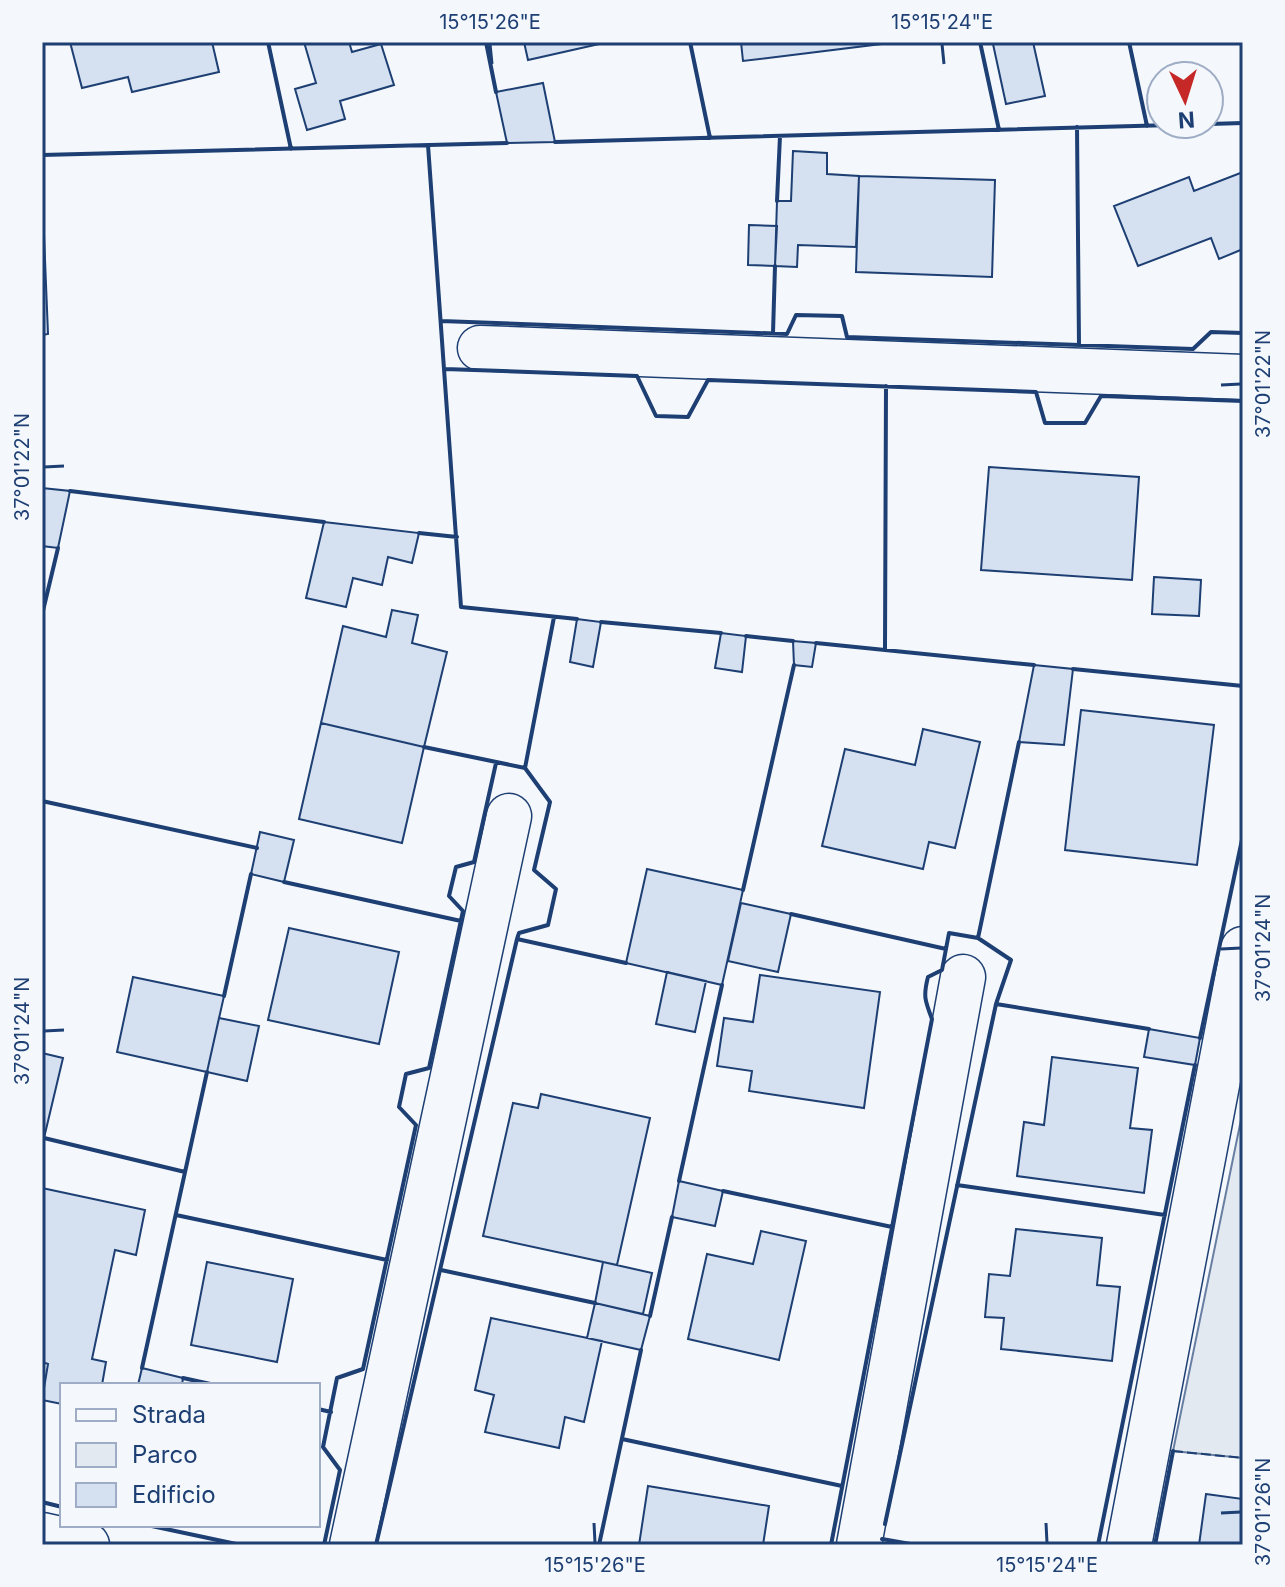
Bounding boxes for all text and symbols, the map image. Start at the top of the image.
text: 15°15'26"E [439,10,541,34]
text: 15°15'24"E [891,10,993,34]
north arrow [1145,60,1225,140]
text: N [1177,106,1196,134]
text: 37°01'22"N [1251,330,1275,438]
text: 37°01'22"N [10,413,34,521]
text: 37°01'24"N [1251,894,1275,1002]
text: 37°01'24"N [10,977,34,1085]
legend [60,1383,320,1527]
text: Strada [132,1400,206,1429]
text: Parco [132,1440,198,1469]
text: 37°01'26"N [1251,1458,1275,1566]
text: Edificio [132,1480,216,1509]
text: 15°15'26"E [544,1553,646,1577]
text: 15°15'24"E [996,1553,1098,1577]

